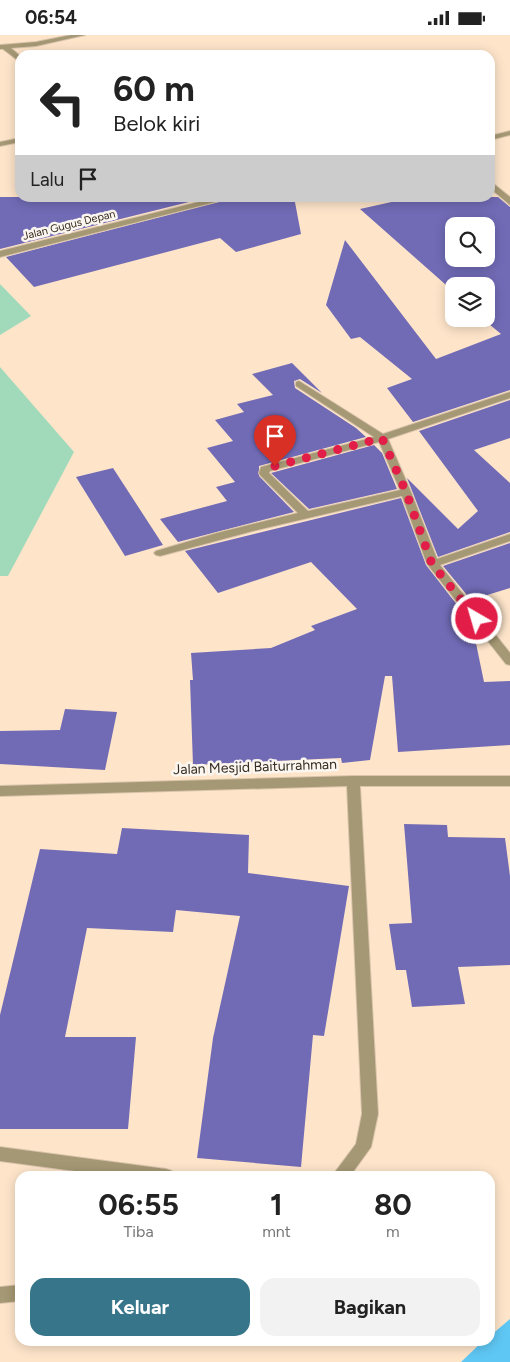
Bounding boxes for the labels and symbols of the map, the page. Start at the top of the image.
street label: Jalan Gugus Depan [21,207,117,243]
pin [254,415,296,466]
position arrow [450,592,502,644]
street label: Jalan Mesjid Baiturrahman [173,756,337,778]

